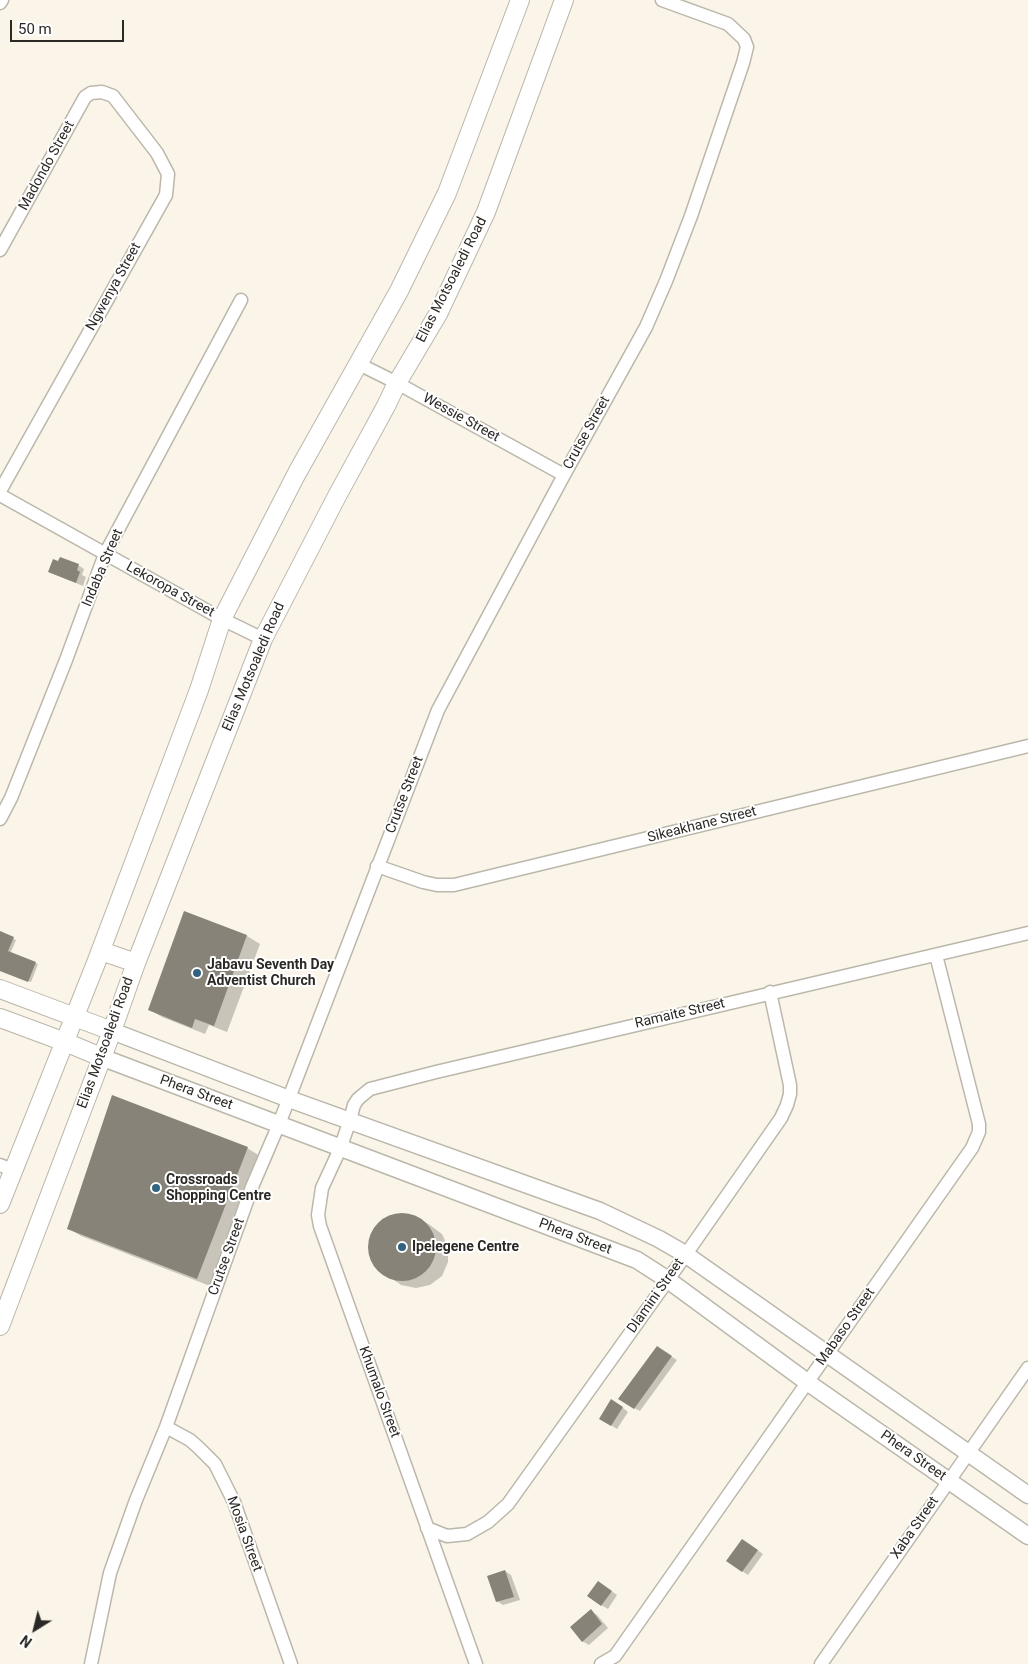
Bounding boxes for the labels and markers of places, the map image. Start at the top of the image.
place label: Jabavu Seventh Day Adventist Church [207,957,334,990]
marker: Jabavu Seventh Day Adventist Church [191,967,203,979]
place label: Crossroads Shopping Centre [166,1172,271,1204]
marker: Crossroads Shopping Centre [150,1182,162,1194]
place label: Ipelegene Centre [412,1239,519,1255]
marker: Ipelegene Centre [396,1241,408,1253]

